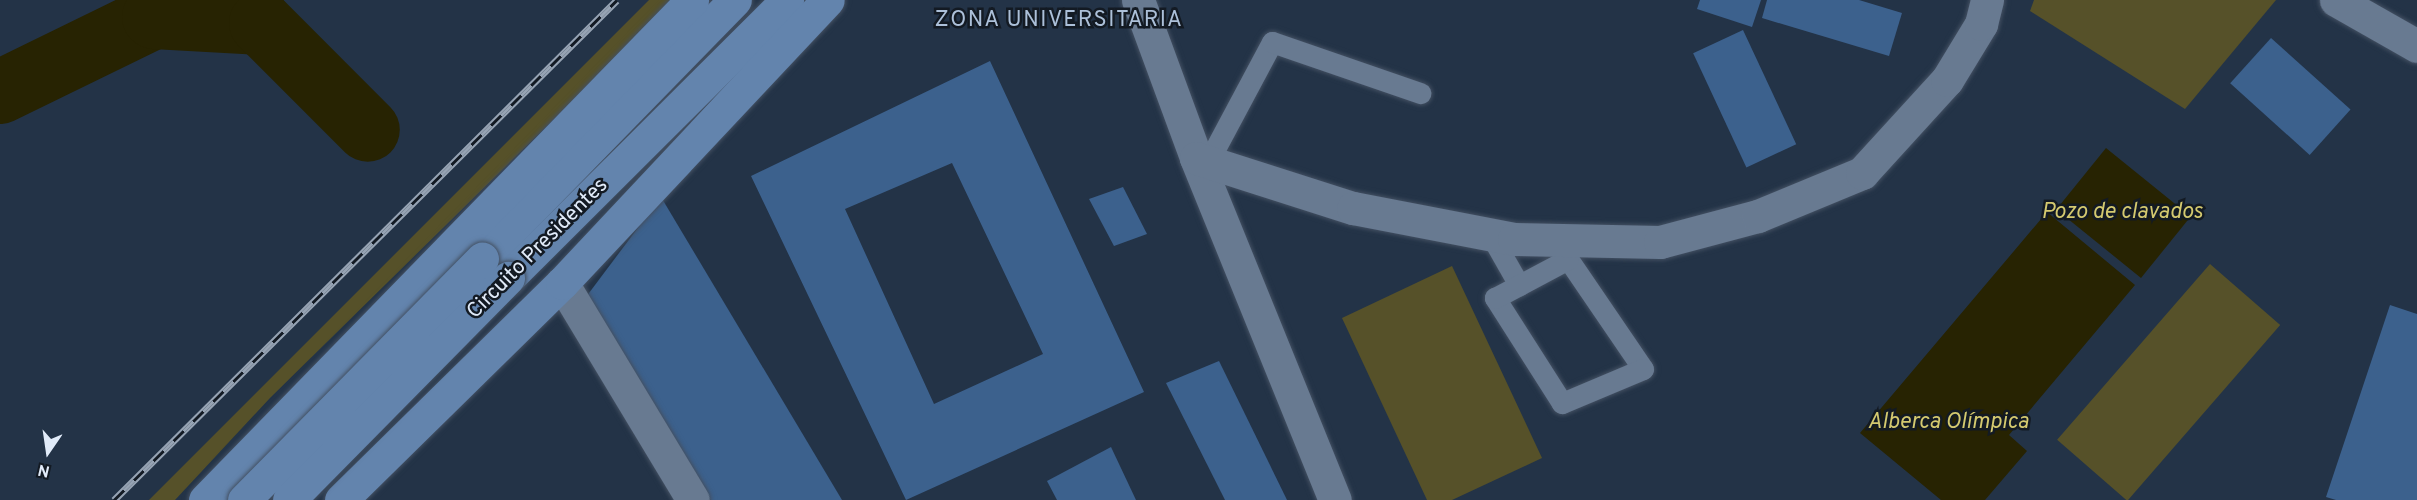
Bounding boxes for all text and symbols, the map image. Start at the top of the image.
district label: ZONA UNIVERSITARIA [934,8,1184,34]
street label: Circuito Presidentes [462,173,614,325]
water label: Pozo de clavados [2041,200,2203,226]
water label: Alberca Olímpica [1867,410,2029,436]
north arrow [18,422,78,482]
text: N [36,459,52,481]

